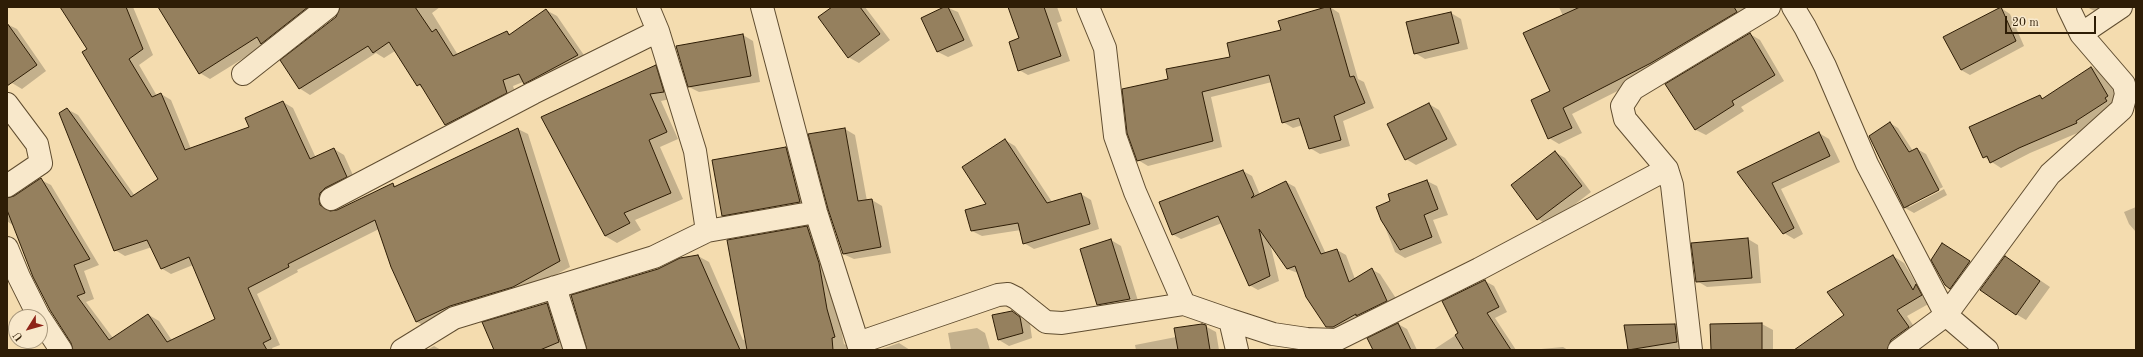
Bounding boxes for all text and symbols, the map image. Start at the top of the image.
scale bar [2007,8,2098,34]
text: 20 m [2012,17,2039,29]
north arrow [8,309,48,349]
text: U [12,329,26,343]

